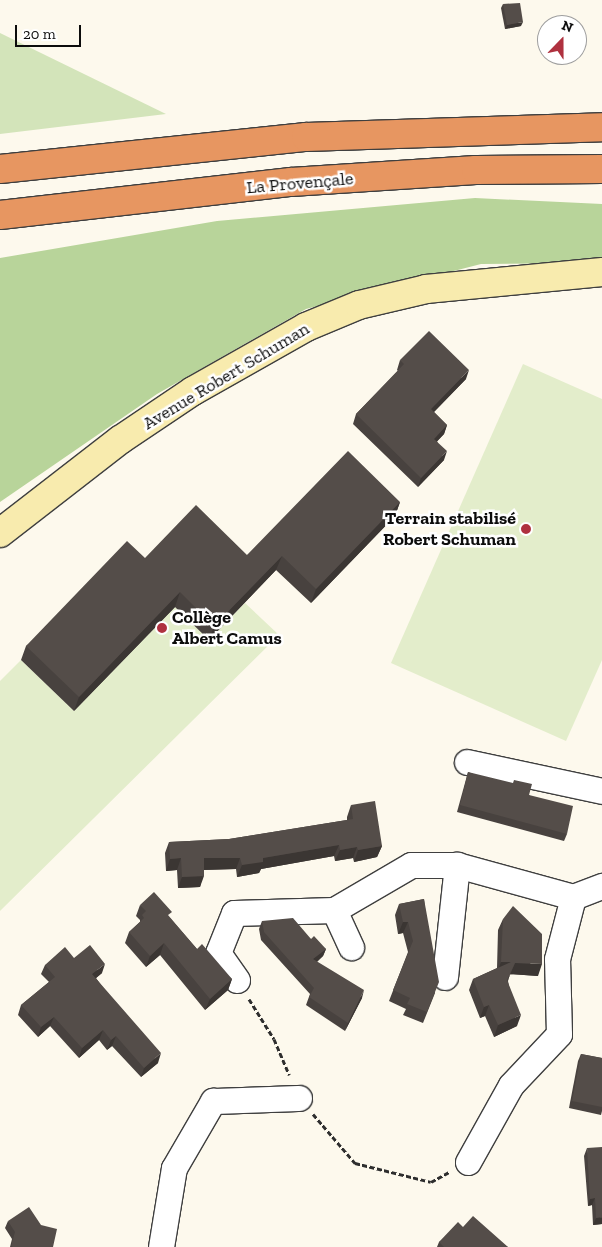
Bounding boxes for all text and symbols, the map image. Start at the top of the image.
scale bar [18,15,84,47]
north arrow [537,15,587,65]
text: N [559,17,576,36]
text: 20 m [23,25,56,43]
street label: La Provençale [246,168,354,198]
street label: Avenue Robert Schuman [139,318,313,434]
place label: Terrain stabilisé Robert Schuman [383,508,516,550]
marker: Terrain stabilisé Robert Schuman [520,523,532,535]
place label: Collège Albert Camus [172,607,282,650]
marker: Collège Albert Camus [156,622,168,634]

